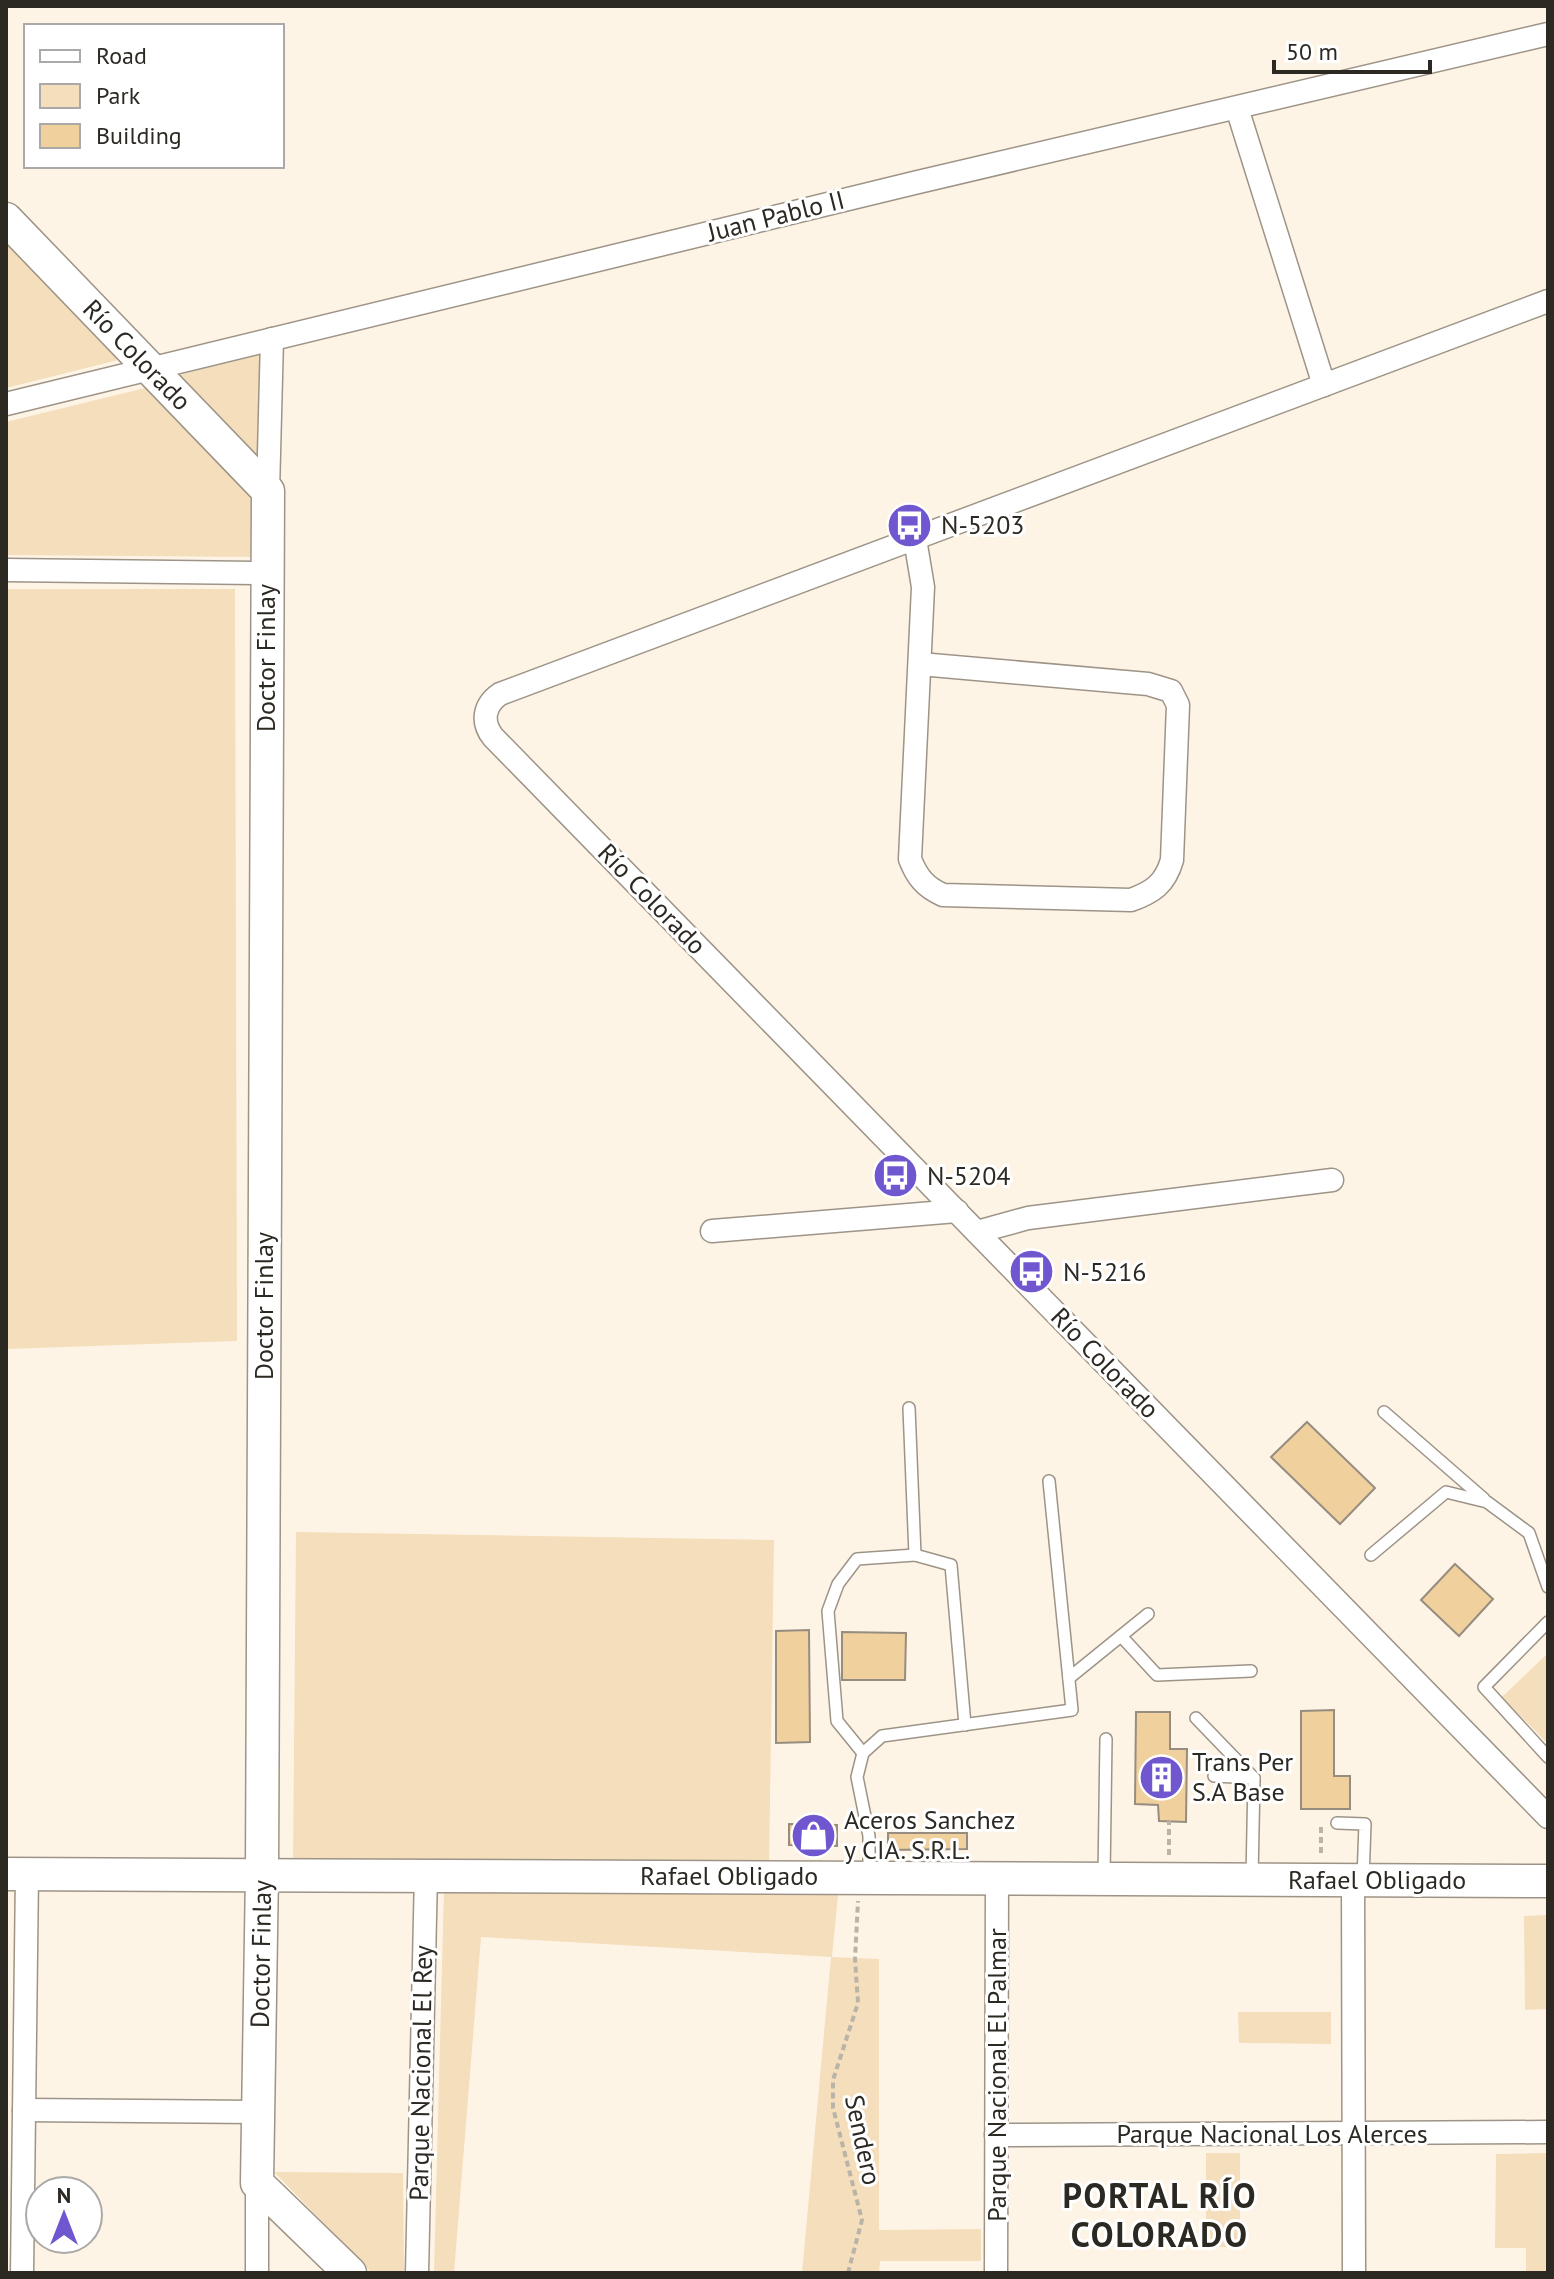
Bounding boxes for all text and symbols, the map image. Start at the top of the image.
legend [24,24,284,168]
scale bar [1274,24,1430,74]
text: 50 m [1286,36,1338,67]
text: Road [96,40,147,71]
text: Park [96,80,141,111]
text: Building [96,120,182,151]
street label: Juan Pablo II [703,183,848,249]
street label: Río Colorado [76,292,199,417]
bus stop icon: N-5203 [886,501,934,549]
place label: N-5203 [941,508,1025,541]
street label: Doctor Finlay [249,584,282,732]
street label: Río Colorado [591,836,714,961]
bus stop icon: N-5204 [872,1152,920,1200]
place label: N-5204 [927,1159,1011,1192]
street label: Doctor Finlay [247,1232,280,1380]
bus stop icon: N-5216 [1008,1248,1056,1296]
place label: N-5216 [1063,1255,1147,1288]
street label: Río Colorado [1044,1300,1167,1425]
place label: Trans Per S.A Base [1192,1745,1293,1808]
building icon: Trans Per S.A Base [1137,1753,1185,1801]
place label: Aceros Sanchez y CIA. S.R.L. [844,1803,1015,1866]
shop icon: Aceros Sanchez y CIA. S.R.L. [789,1811,837,1859]
street label: Rafael Obligado [640,1859,818,1892]
street label: Rafael Obligado [1288,1863,1466,1896]
street label: Doctor Finlay [243,1880,278,2028]
street label: Parque Nacional El Palmar [980,1928,1013,2222]
street label: Parque Nacional El Rey [402,1945,439,2201]
street label: Sendero [838,2092,889,2188]
street label: Parque Nacional Los Alerces [1116,2117,1428,2150]
district label: PORTAL RÍO COLORADO [1062,2173,1258,2256]
north arrow [24,2175,104,2255]
text: N [57,2181,71,2209]

